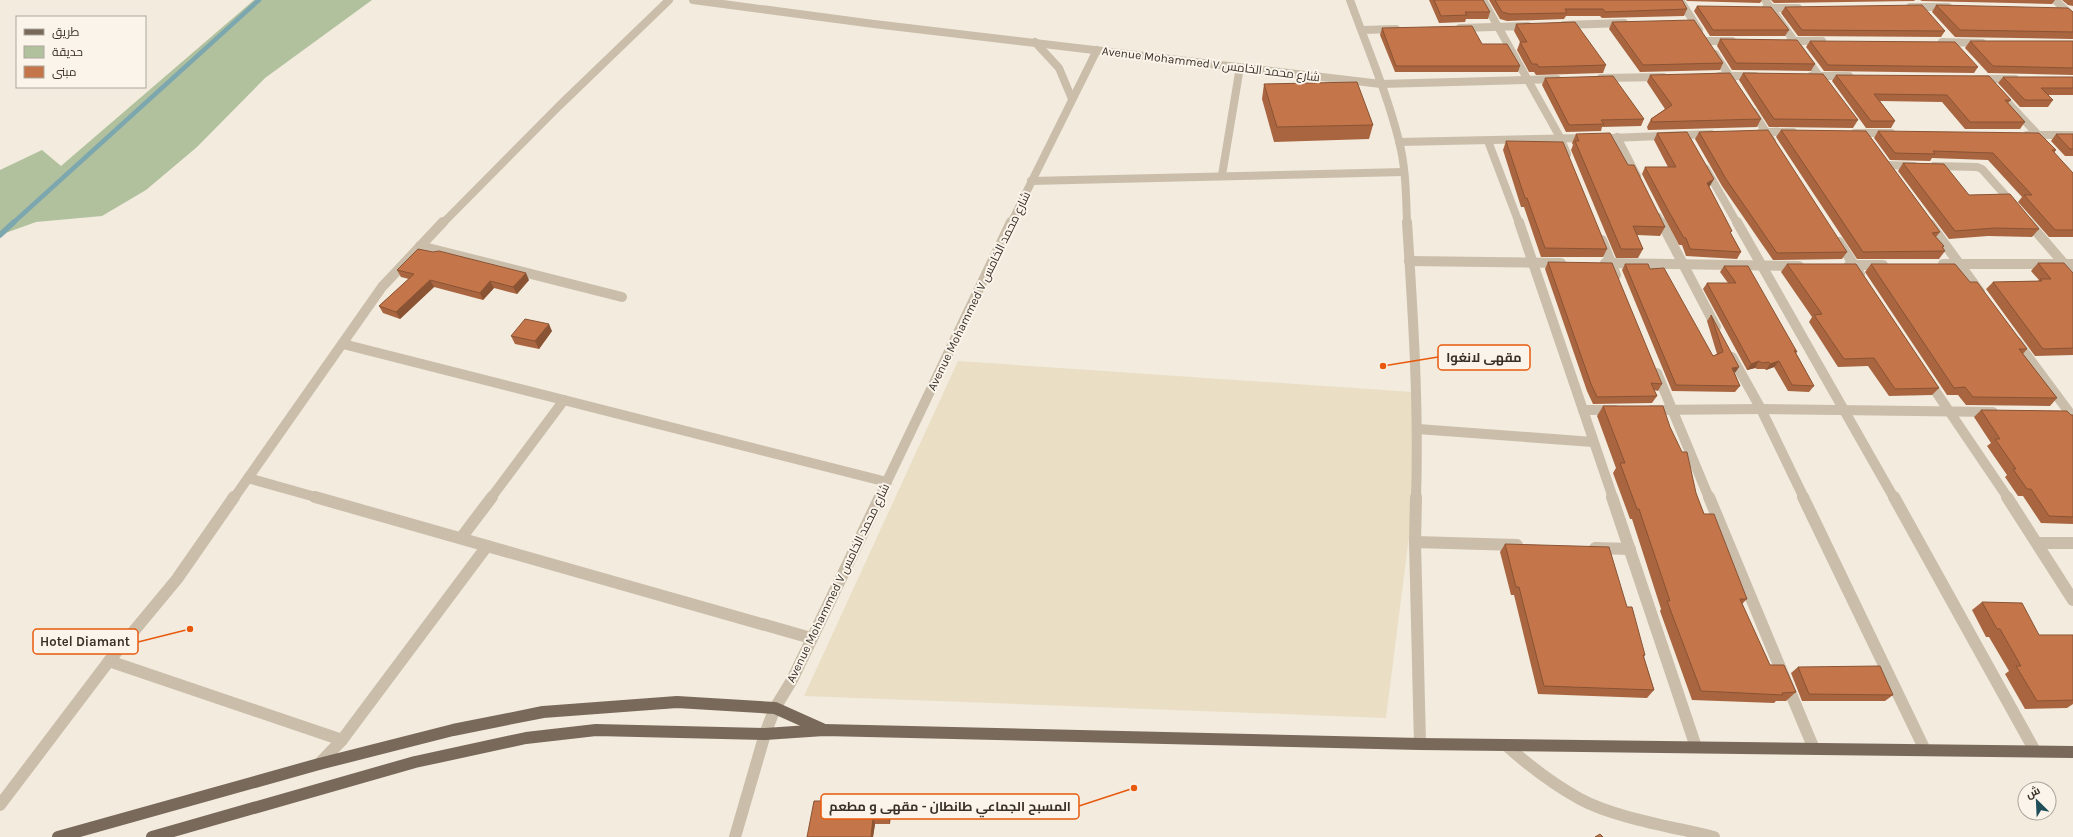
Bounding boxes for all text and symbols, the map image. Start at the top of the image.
legend [16,16,146,88]
text: طريق [52,25,80,39]
street label: Avenue Mohammed V شارع محمد الخامس [1101,44,1321,85]
text: حديقة [52,45,83,59]
text: مبنى [52,65,77,79]
street label: Avenue Mohammed V شارع محمد الخامس [925,189,1034,393]
callout: مقهى لانغوا [1438,345,1530,370]
text: مقهى لانغوا [1446,350,1522,366]
street label: Avenue Mohammed V شارع محمد الخامس [784,481,893,685]
callout: Hotel Diamant [33,629,138,654]
text: Hotel Diamant [40,634,130,649]
north arrow [2017,781,2057,821]
text: ش [2024,784,2042,801]
callout: المسبح الجماعي طانطان - مقهى و مطعم [821,794,1079,819]
text: المسبح الجماعي طانطان - مقهى و مطعم [829,799,1071,818]

